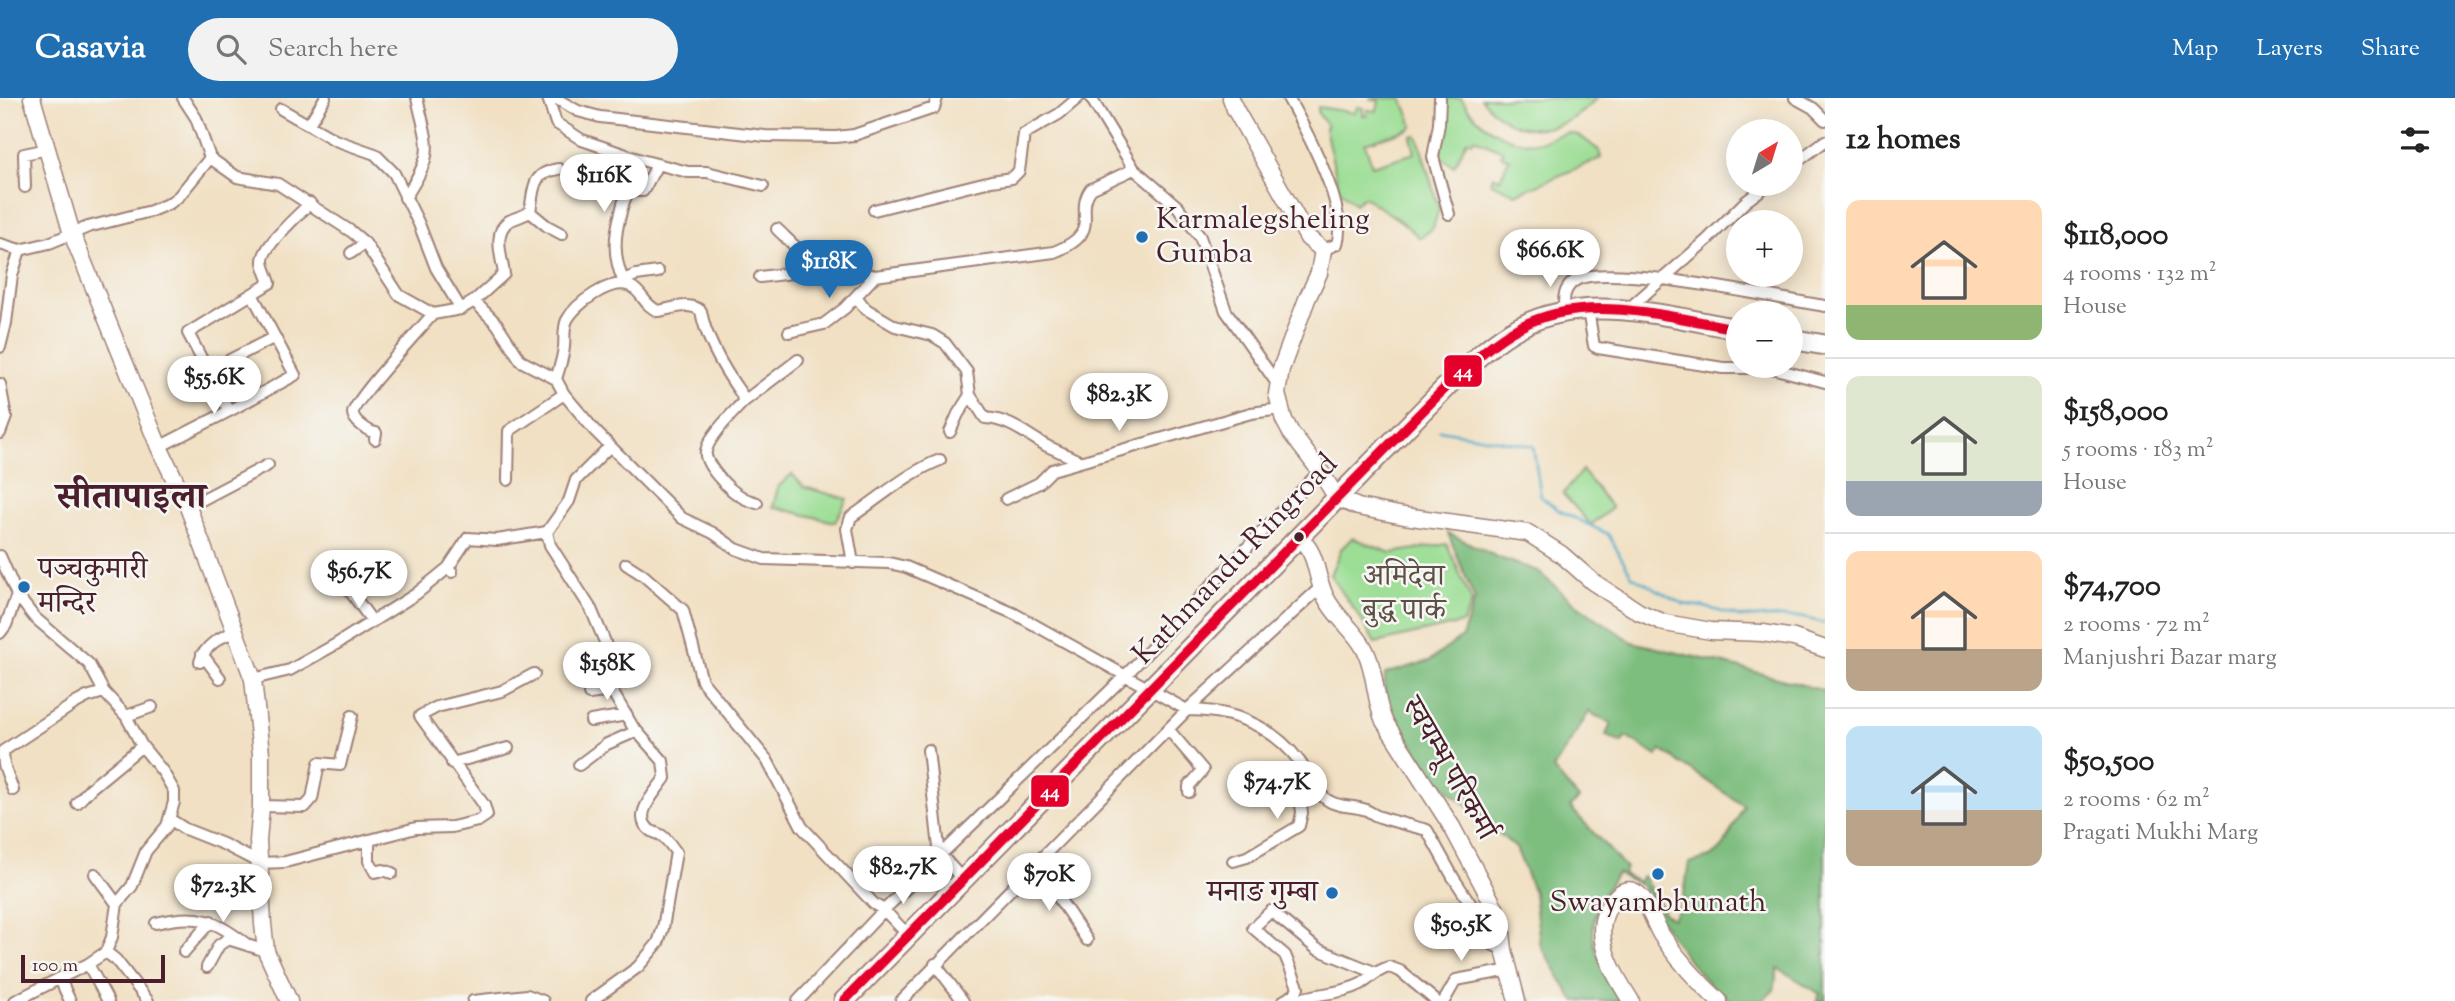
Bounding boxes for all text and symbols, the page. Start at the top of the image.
search box [188,18,678,81]
text: Casavia [35,25,146,73]
icon: search [212,30,250,68]
text: Search here [268,31,398,68]
text: Map [2172,32,2218,66]
text: Layers [2256,32,2323,66]
text: Share [2361,32,2420,66]
north arrow [1726,119,1802,196]
map controls [1726,119,1803,378]
text: 12 homes [1846,119,1961,162]
icon: filters [2396,121,2434,159]
pin: $116K [555,155,653,214]
text: $116K [576,160,632,193]
place label: Karmalegsheling Gumba [1156,199,1370,276]
button: + [1726,210,1803,287]
text: $118,000 [2063,215,2168,258]
icon: home [1902,228,1986,312]
marker: Karmalegsheling Gumba [1134,229,1150,245]
pin: $66.6K [1493,230,1607,289]
text: $66.6K [1516,235,1584,268]
pin: $118K [780,240,878,300]
text: $118K [801,246,857,279]
text: 4 rooms · 132 m² [2063,258,2216,291]
text: House [2063,291,2127,324]
button: − [1726,301,1803,378]
line badge: 44 [1443,354,1483,388]
pin: $55.6K [157,356,271,416]
text: 44 [1452,359,1473,386]
text: $55.6K [183,362,245,395]
pin: $82.3K [1062,374,1176,433]
text: $82.3K [1086,379,1152,412]
text: $158,000 [2063,391,2168,434]
icon: home [1902,404,1986,488]
text: 5 rooms · 183 m² [2063,434,2214,467]
street label: Kathmandu Ringroad [1123,444,1349,676]
text: House [2063,467,2127,500]
district label: सीतापाइला [53,472,209,526]
unlabelled marker [1292,530,1306,544]
place label: पञ्चकुमारी मन्दिर [36,549,149,626]
pin: $56.7K [302,550,416,610]
text: $56.7K [326,556,392,589]
park label: अमिदेवा बुद्ध पार्क [1360,556,1447,633]
text: $74,700 [2063,566,2161,609]
marker: पञ्चकुमारी मन्दिर [16,579,32,595]
icon: home [1902,579,1986,663]
text: 2 rooms · 72 m² [2063,609,2210,642]
pin: $158K [558,642,656,702]
text: Manjushri Bazar marg [2063,642,2277,675]
text: $158K [579,648,635,681]
street label: स्वयम्भू परिकर्मा [1389,688,1507,850]
text: $50,500 [2063,741,2154,784]
icon: home [1902,754,1986,838]
pin: $74.7K [1220,762,1334,821]
text: $74.7K [1243,767,1311,800]
line badge: 44 [1030,774,1070,808]
text: 44 [1039,779,1060,806]
text: 2 rooms · 62 m² [2063,784,2210,817]
text: Pragati Mukhi Marg [2063,817,2258,850]
pin: $82.7K [846,846,960,906]
text: $82.7K [869,852,937,885]
pin: $70K [1008,854,1090,913]
text: $70K [1023,859,1075,892]
pin: $72.3K [166,864,280,924]
marker: Swayambhunath [1650,866,1666,882]
text: $72.3K [190,870,256,903]
place label: मनाङ गुम्बा [1205,872,1320,915]
place label: Swayambhunath [1550,882,1767,925]
marker: मनाङ गुम्बा [1324,885,1340,901]
pin: $50.5K [1404,904,1518,963]
text: $50.5K [1430,909,1492,942]
scale bar [21,952,164,984]
text: 100 m [32,953,78,980]

